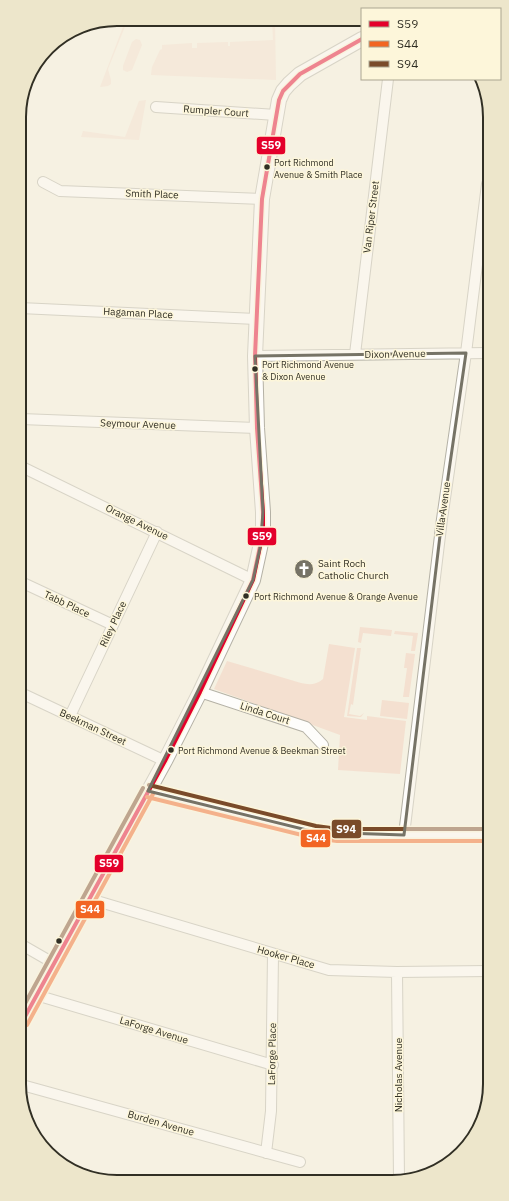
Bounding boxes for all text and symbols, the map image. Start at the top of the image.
legend [361,8,501,80]
text: S59 [397,16,418,31]
text: S44 [397,36,418,51]
text: S94 [397,56,418,71]
street label: Rumpler Court [183,102,250,120]
line badge: S59 [256,136,286,155]
text: S59 [261,138,281,152]
place label: Port Richmond Avenue & Smith Place [274,157,362,180]
marker: Port Richmond Avenue & Smith Place [262,162,272,172]
street label: Van Riper Street [360,180,382,254]
street label: Smith Place [125,187,179,201]
street label: Hagaman Place [103,305,174,321]
street label: Dixon Avenue [364,347,426,361]
place label: Port Richmond Avenue & Dixon Avenue [262,359,354,382]
marker: Port Richmond Avenue & Dixon Avenue [250,364,260,374]
street label: Seymour Avenue [100,416,177,432]
street label: Villa Avenue [433,480,453,537]
street label: Orange Avenue [104,501,171,543]
line badge: S59 [247,527,277,546]
text: S59 [252,529,272,543]
place label: Saint Roch Catholic Church [318,557,389,582]
church icon: Saint Roch Catholic Church [293,558,315,580]
street label: Tabb Place [42,588,92,620]
marker: Port Richmond Avenue & Orange Avenue [241,591,251,601]
place label: Port Richmond Avenue & Orange Avenue [254,591,418,602]
street label: Riley Place [97,599,129,649]
street label: Linda Court [239,699,292,727]
street label: Beekman Street [57,706,129,748]
marker: Port Richmond Avenue & Beekman Street [166,745,176,755]
place label: Port Richmond Avenue & Beekman Street [178,745,346,756]
line badge: S94 [331,819,362,839]
text: S94 [336,822,356,836]
line badge: S44 [300,829,331,848]
text: S44 [306,831,326,845]
line badge: S59 [94,854,124,873]
text: S59 [99,856,119,870]
line badge: S44 [75,900,105,919]
text: S44 [80,902,100,916]
unlabelled marker [54,936,64,946]
street label: Hooker Place [256,943,317,972]
street label: LaForge Avenue [118,1013,190,1047]
street label: LaForge Place [265,1022,279,1085]
street label: Nicholas Avenue [392,1037,405,1112]
street label: Burden Avenue [126,1107,196,1139]

